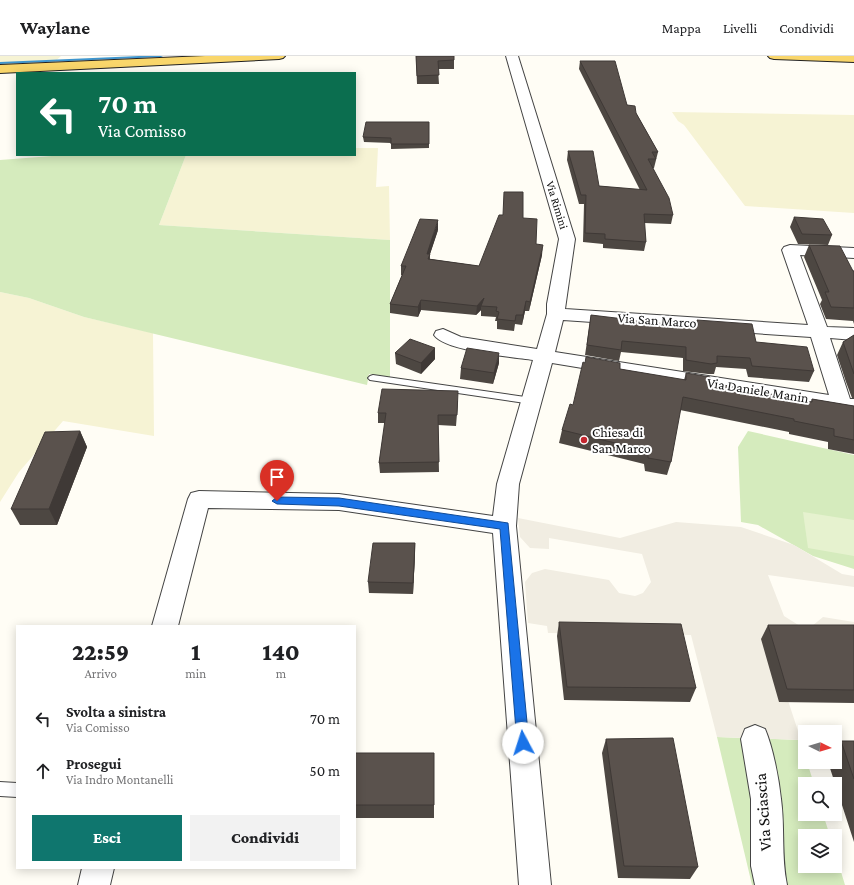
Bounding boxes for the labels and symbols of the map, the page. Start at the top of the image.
street label: Via Rimini [543,179,571,231]
street label: Via San Marco [617,309,697,331]
street label: Via Daniele Manin [706,374,811,406]
place label: Chiesa di San Marco [592,424,651,456]
marker: Chiesa di San Marco [579,435,589,445]
pin [260,460,294,501]
position arrow [502,722,544,764]
north arrow [798,725,842,769]
street label: Via Sciascia [751,772,775,852]

